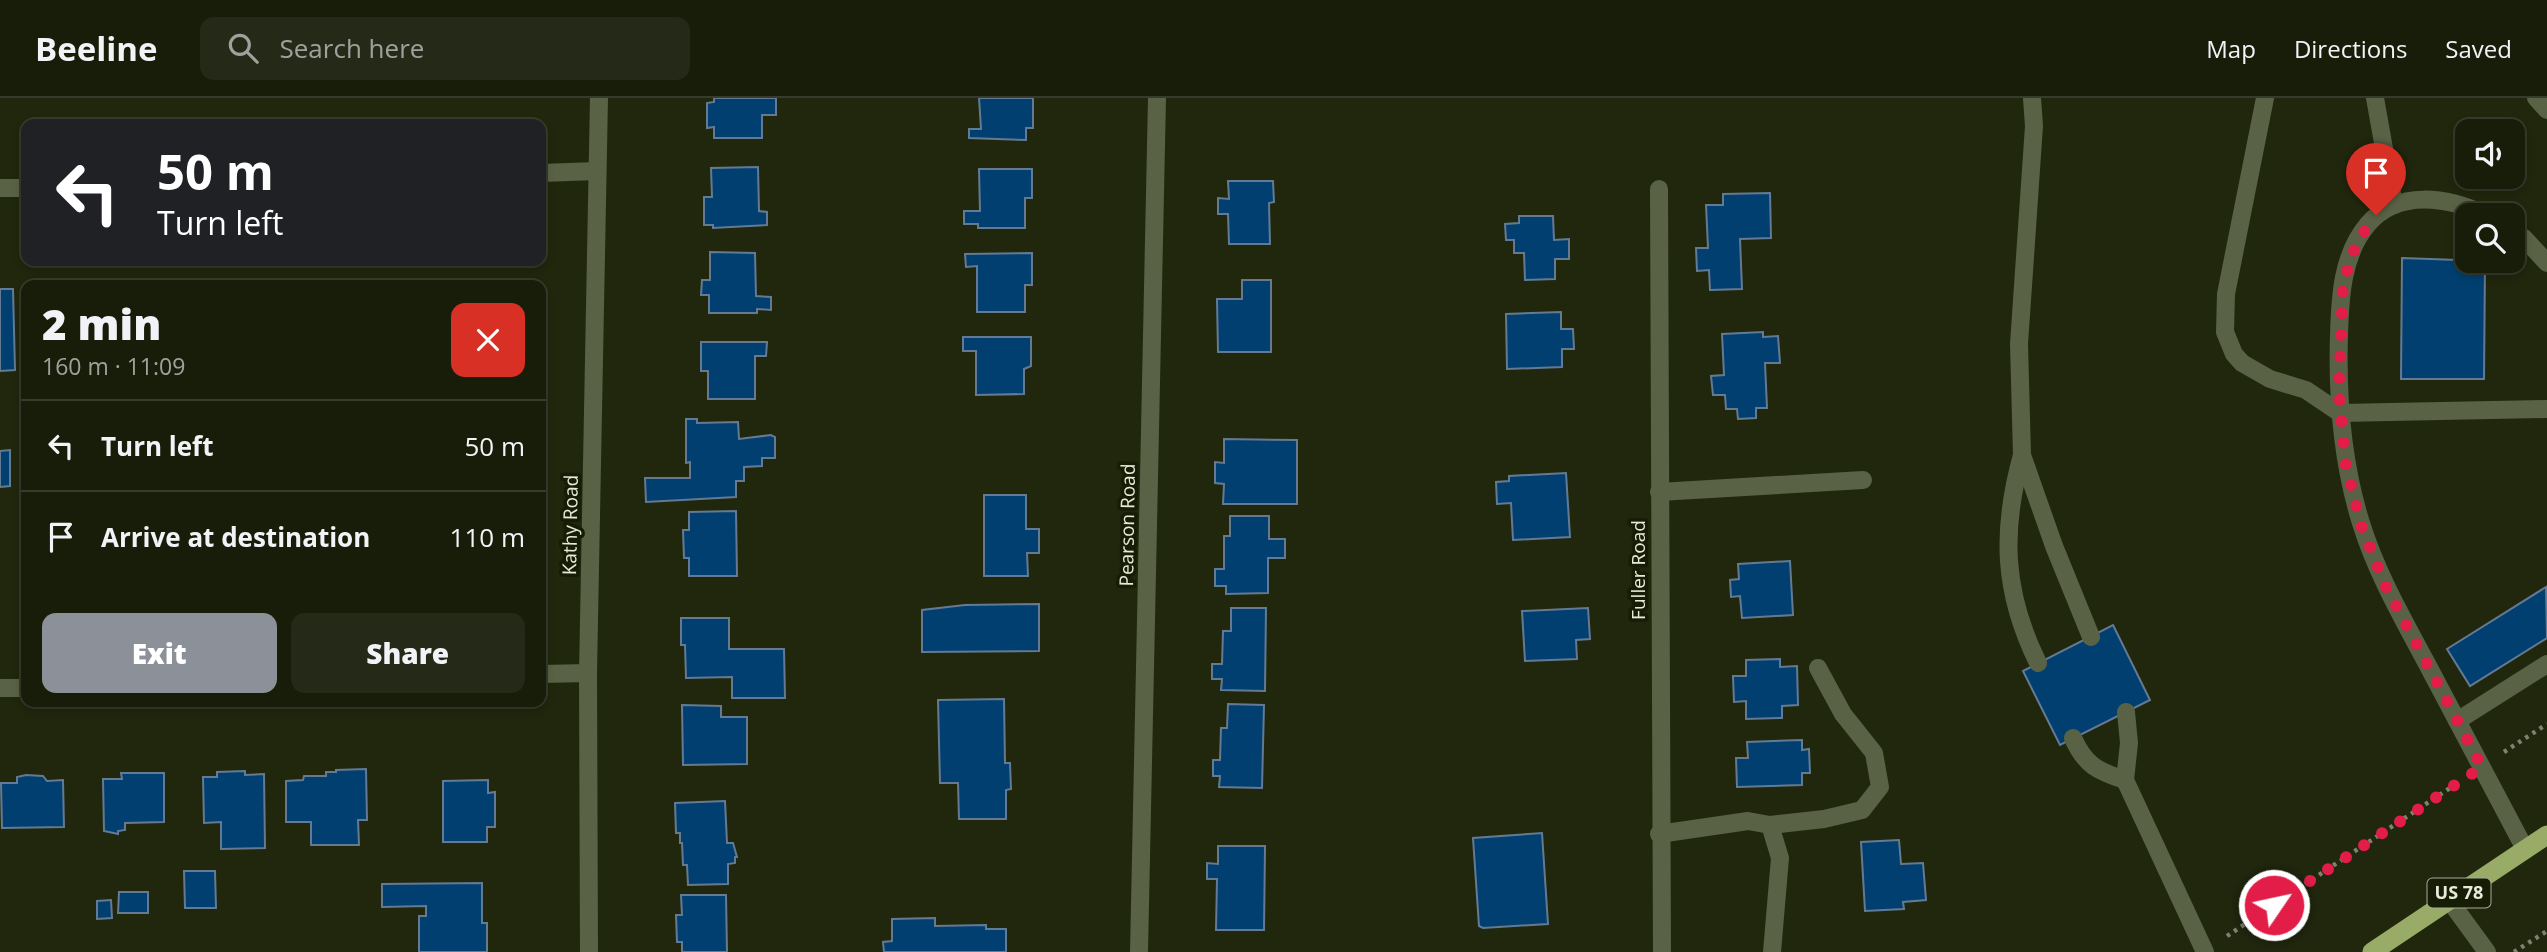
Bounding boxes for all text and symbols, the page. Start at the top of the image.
search box [200,17,690,80]
text: Beeline [35,26,158,71]
icon: search [224,29,262,67]
text: Search here [280,30,424,66]
text: Map [2206,32,2256,65]
text: Directions [2294,32,2407,65]
text: Saved [2445,32,2512,65]
map controls [2455,119,2525,273]
button: sound [2455,119,2525,189]
text: 50 m [157,138,274,204]
pin [2346,143,2406,215]
icon: left [42,147,133,238]
icon: arrive [2357,154,2395,192]
text: Turn left [157,201,283,244]
button: search [2455,203,2525,273]
text: 2 min [42,295,161,352]
button: close [451,303,525,377]
text: 160 m · 11:09 [42,350,185,382]
icon: left [42,427,80,465]
text: Turn left [101,428,213,464]
text: 50 m [464,428,525,464]
street label: Pearson Road [1113,463,1141,587]
street label: Kathy Road [556,475,584,575]
icon: arrive [42,518,80,556]
text: Arrive at destination [101,519,370,555]
text: 110 m [450,519,525,555]
street label: Fuller Road [1625,520,1651,620]
button: Exit [42,613,277,693]
button: Share [291,613,525,693]
position arrow [2237,868,2311,942]
road number: US 78 [2428,878,2490,908]

